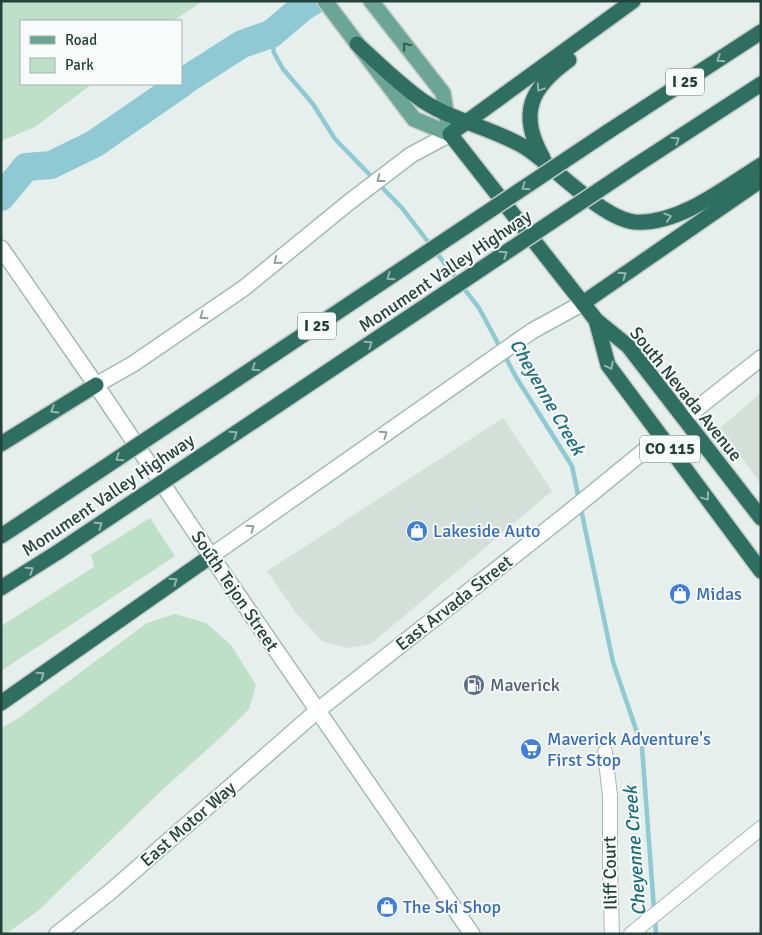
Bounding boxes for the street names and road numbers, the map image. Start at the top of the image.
road number: I 25 [666,68,704,95]
street label: Monument Valley Highway [355,205,536,337]
road number: I 25 [298,312,336,340]
street label: South Nevada Avenue [625,322,747,466]
street label: Monument Valley Highway [18,429,199,561]
road number: CO 115 [640,436,700,462]
street label: South Tejon Street [187,527,283,655]
street label: East Arvada Street [391,551,517,655]
street label: East Motor Way [136,776,241,871]
street label: Iliff Court [598,836,622,910]

